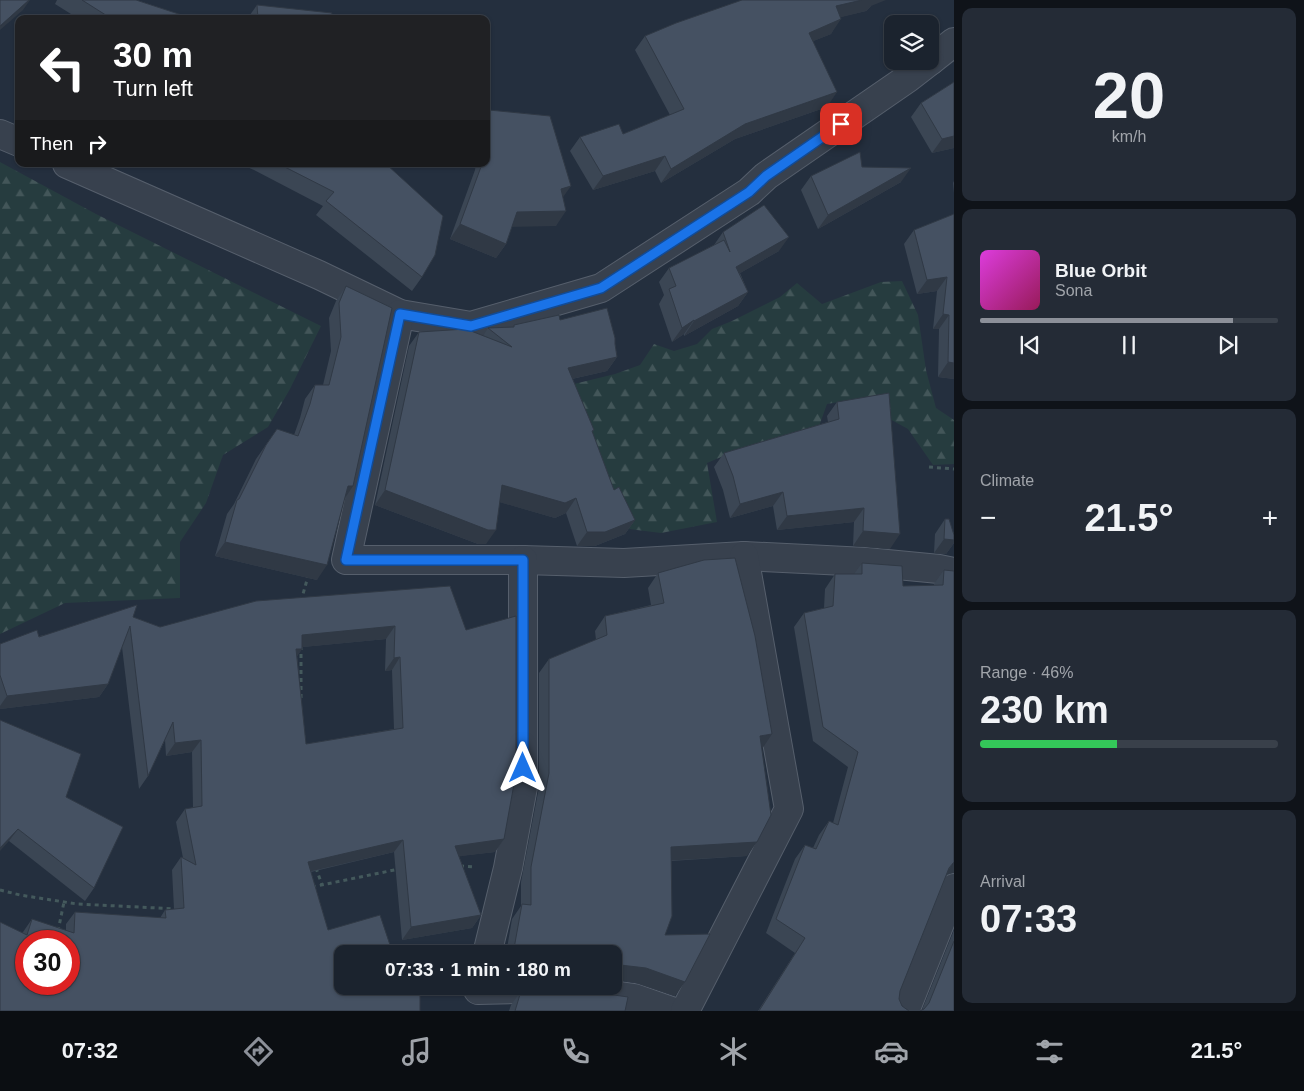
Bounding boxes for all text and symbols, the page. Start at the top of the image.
map controls [884,15,939,70]
button: layers [884,15,939,70]
icon: left [30,35,95,100]
text: 30 m [113,35,193,74]
text: 20 [1093,59,1165,132]
text: Turn left [113,76,193,101]
pin [820,103,862,145]
icon: arrive [827,110,855,138]
text: km/h [1112,128,1146,145]
icon: right [83,130,111,158]
text: Then [30,133,73,154]
text: Blue Orbit [1055,260,1147,281]
text: Sona [1055,282,1092,299]
icon: previous [1016,331,1044,359]
icon: pause [1115,331,1143,359]
icon: next [1214,331,1242,359]
text: Climate [980,472,1034,489]
text: 21.5° [1084,497,1174,539]
text: − [980,502,996,533]
text: + [1262,502,1278,533]
text: Range · 46% [980,664,1073,681]
text: 230 km [980,689,1109,731]
position arrow [496,741,548,793]
text: Arrival [980,873,1025,890]
text: 07:33 [980,898,1077,940]
speed limit sign: 30 [15,930,80,995]
text: 07:33 · 1 min · 180 m [385,959,571,980]
icon: directions [241,1034,276,1069]
icon: music [399,1034,434,1069]
icon: phone [558,1034,593,1069]
icon: climate [716,1034,751,1069]
icon: car [874,1034,909,1069]
icon: filters [1032,1034,1067,1069]
text: 07:32 [62,1038,118,1063]
text: 21.5° [1191,1038,1242,1063]

